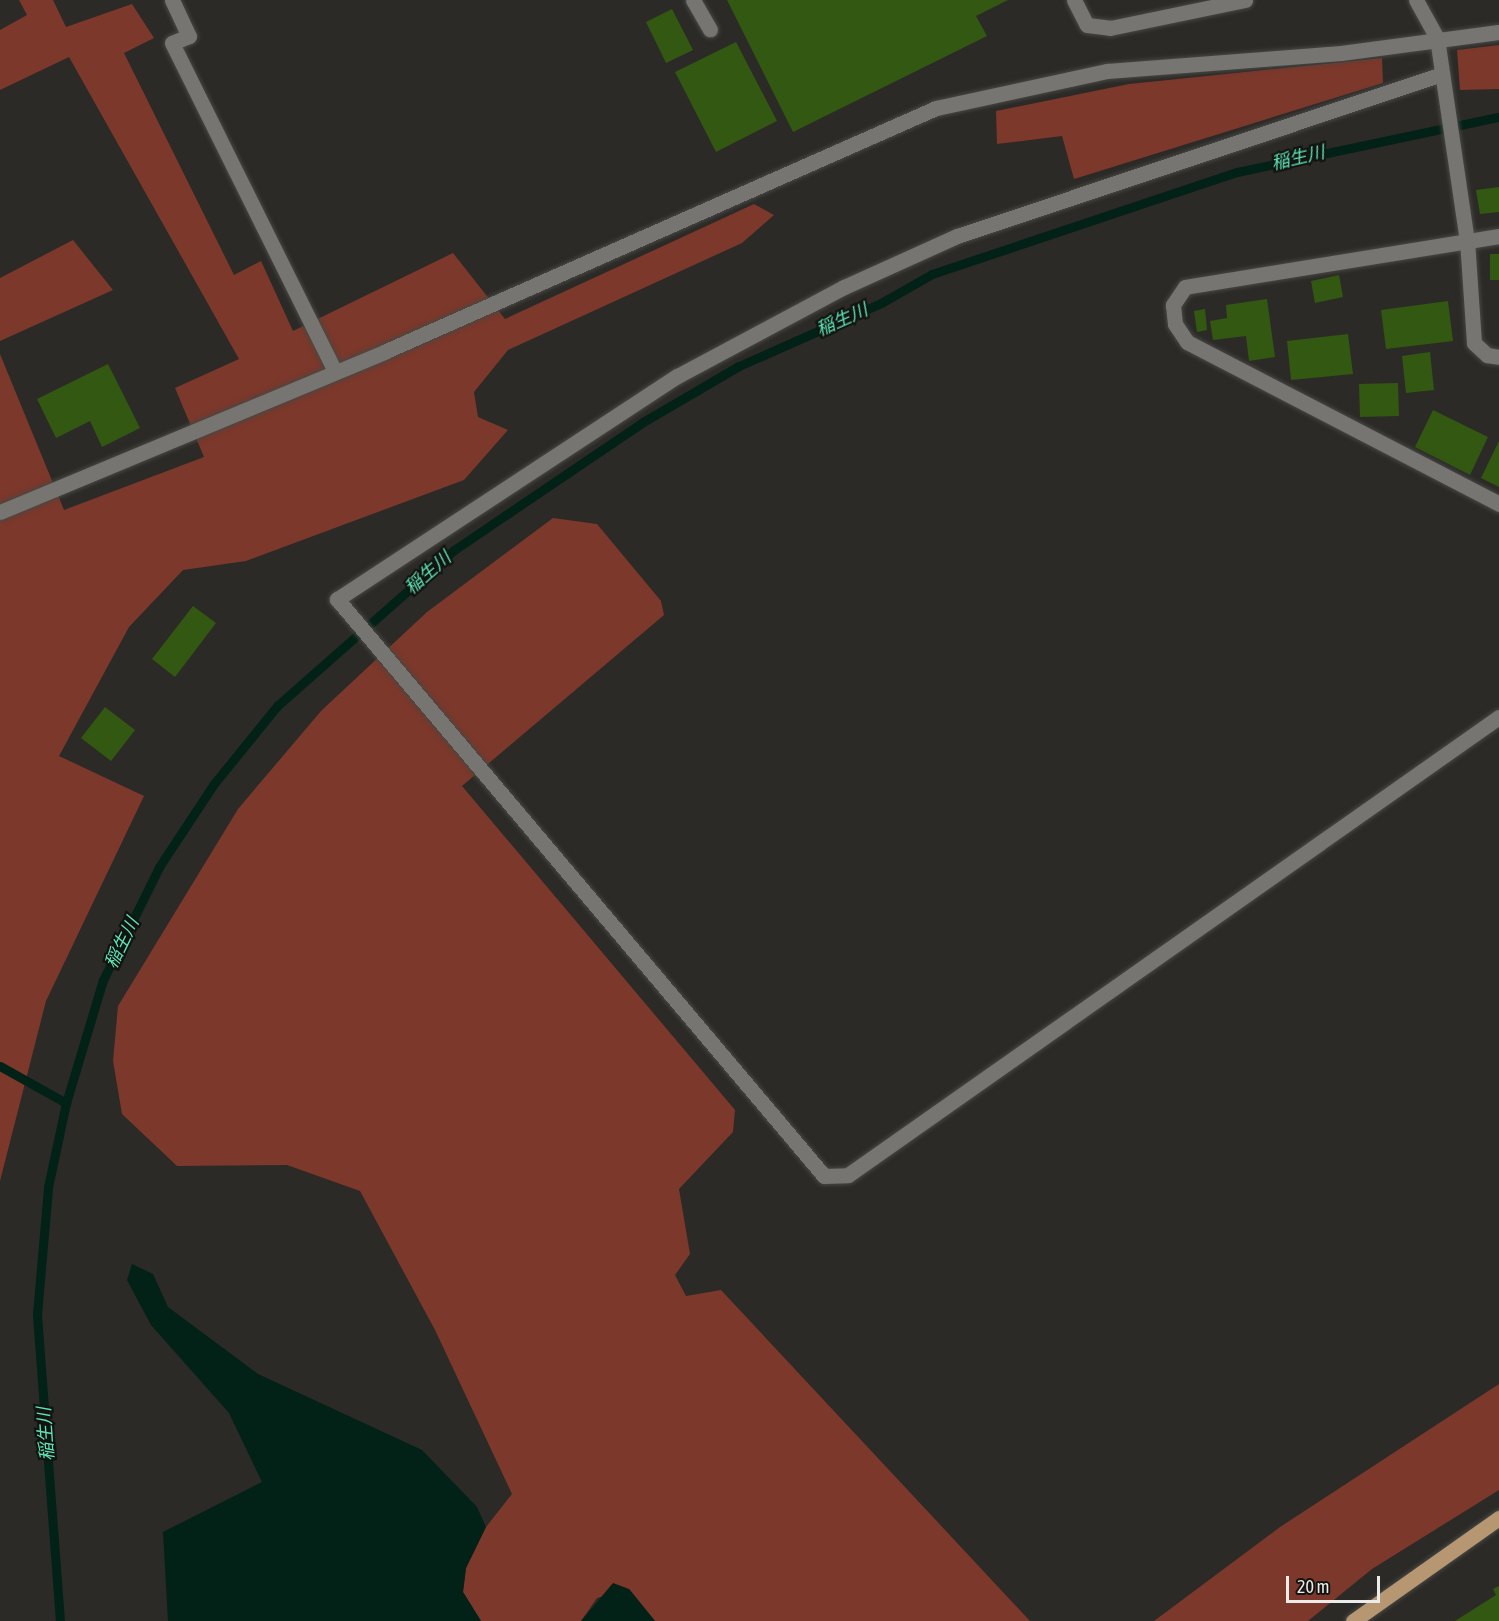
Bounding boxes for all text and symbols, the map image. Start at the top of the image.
water label: 稲生川 [1269,141,1327,175]
water label: 稲生川 [813,299,871,341]
water label: 稲生川 [401,547,455,599]
water label: 稲生川 [100,914,144,972]
water label: 稲生川 [33,1406,59,1462]
scale bar [1289,1564,1384,1602]
text: 20 m [1297,1576,1329,1597]

